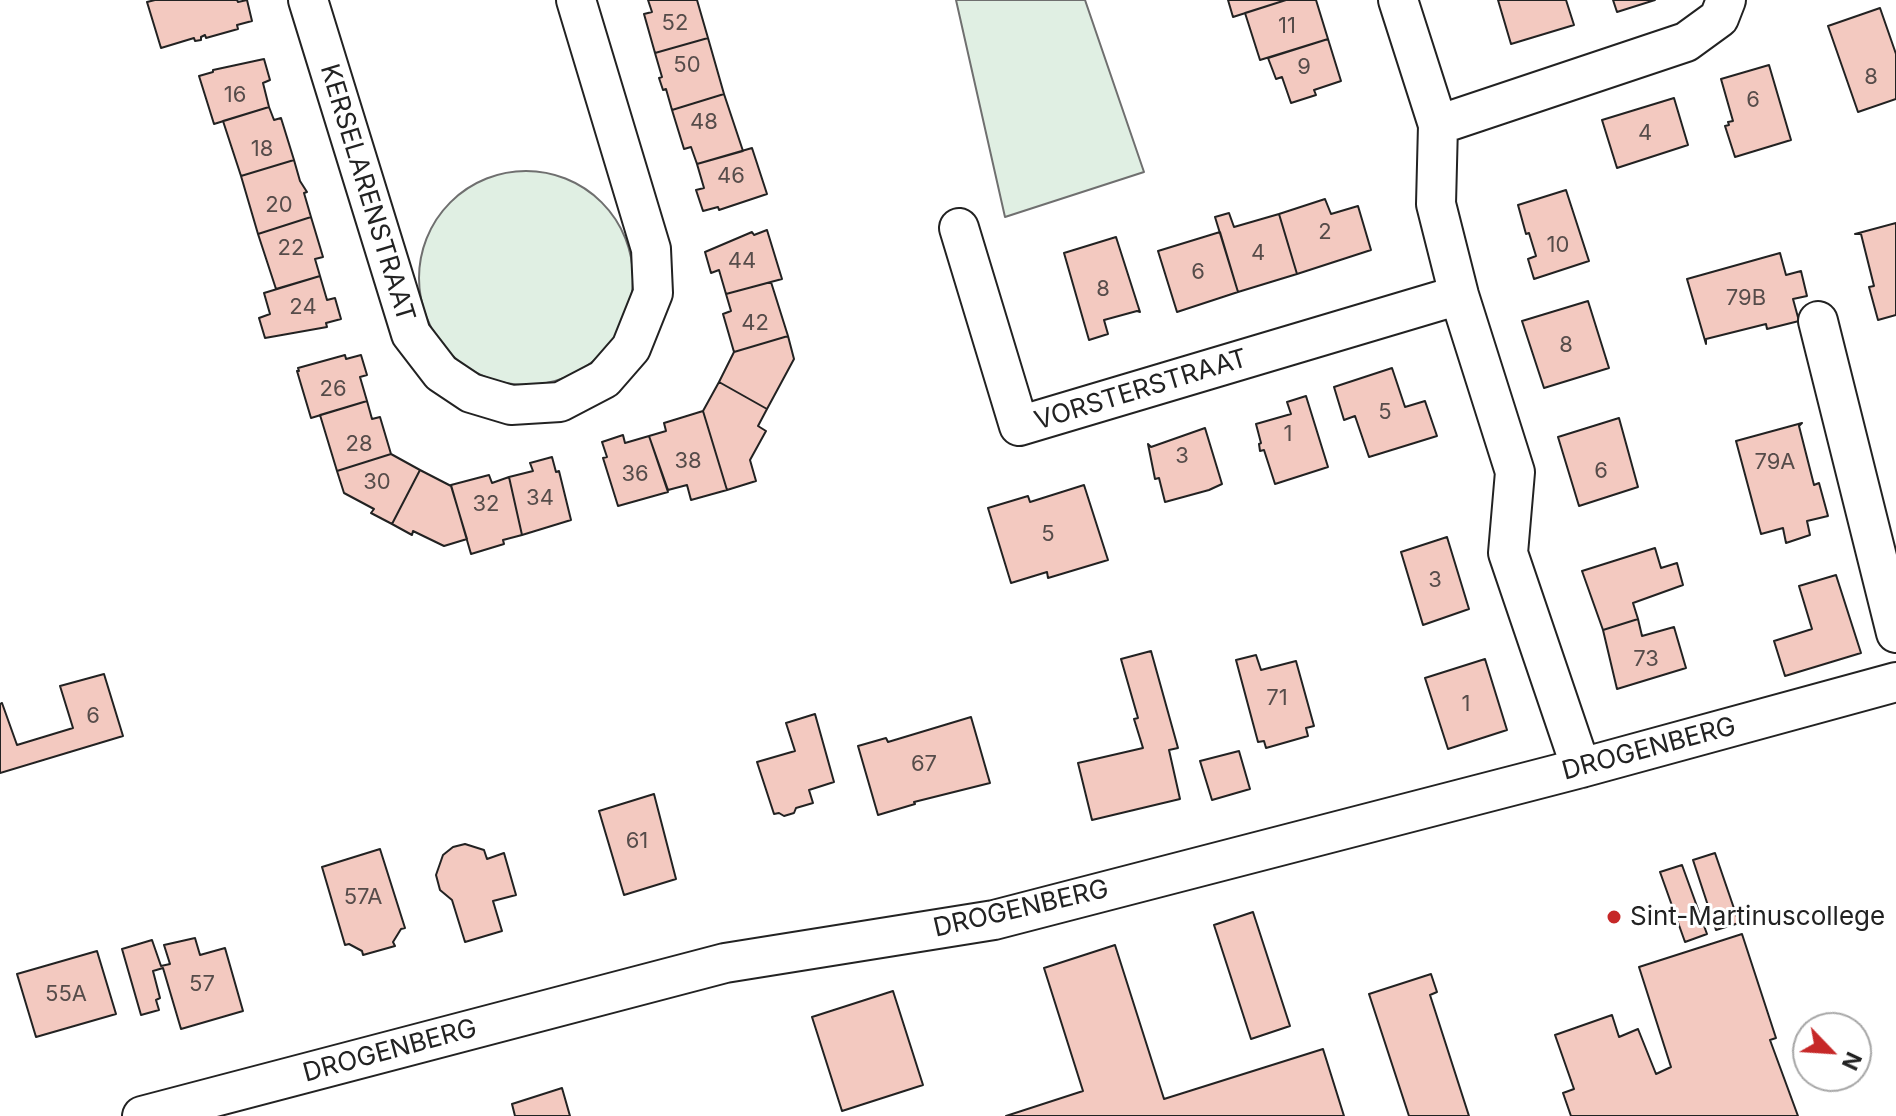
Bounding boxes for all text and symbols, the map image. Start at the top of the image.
house number: 52 [662,10,688,36]
house number: 11 [1278,13,1296,39]
house number: 50 [673,52,701,78]
house number: 9 [1297,54,1311,80]
street label: KERSELARENSTRAAT [313,60,421,326]
house number: 8 [1864,64,1878,90]
house number: 16 [224,82,246,108]
house number: 6 [1746,87,1760,113]
house number: 48 [690,109,718,135]
house number: 4 [1638,120,1652,146]
house number: 18 [251,136,273,162]
house number: 46 [717,163,745,189]
house number: 20 [265,192,293,218]
house number: 2 [1318,219,1332,245]
house number: 10 [1547,232,1569,258]
house number: 22 [278,235,304,261]
house number: 4 [1251,240,1265,266]
house number: 44 [728,248,756,274]
house number: 6 [1191,259,1205,285]
house number: 8 [1096,276,1110,302]
house number: 79B [1726,285,1766,311]
house number: 24 [289,294,317,320]
house number: 42 [741,310,769,336]
house number: 8 [1559,332,1573,358]
street label: VORSTERSTRAAT [1031,343,1251,437]
house number: 26 [319,376,347,402]
house number: 5 [1378,399,1392,425]
house number: 1 [1284,421,1292,447]
house number: 28 [345,431,373,457]
house number: 3 [1175,443,1189,469]
house number: 38 [674,448,702,474]
house number: 79A [1754,449,1796,475]
house number: 6 [1594,458,1608,484]
house number: 36 [621,461,649,487]
house number: 30 [363,469,391,495]
house number: 34 [526,485,554,511]
house number: 32 [472,491,500,517]
house number: 5 [1041,521,1055,547]
house number: 3 [1428,567,1442,593]
house number: 73 [1633,646,1659,672]
house number: 71 [1266,685,1288,711]
house number: 1 [1462,691,1470,717]
house number: 6 [86,703,100,729]
street label: DROGENBERG [1559,711,1739,787]
house number: 67 [911,751,937,777]
house number: 61 [626,828,648,854]
street label: DROGENBERG [930,874,1112,944]
house number: 57A [344,884,382,910]
place label: Sint-Martinuscollege [1630,901,1885,933]
marker: Sint-Martinuscollege [1605,908,1623,926]
house number: 57 [189,971,215,997]
house number: 55A [45,981,87,1007]
north arrow [1792,1012,1872,1092]
street label: DROGENBERG [300,1013,480,1089]
text: N [1837,1048,1867,1074]

